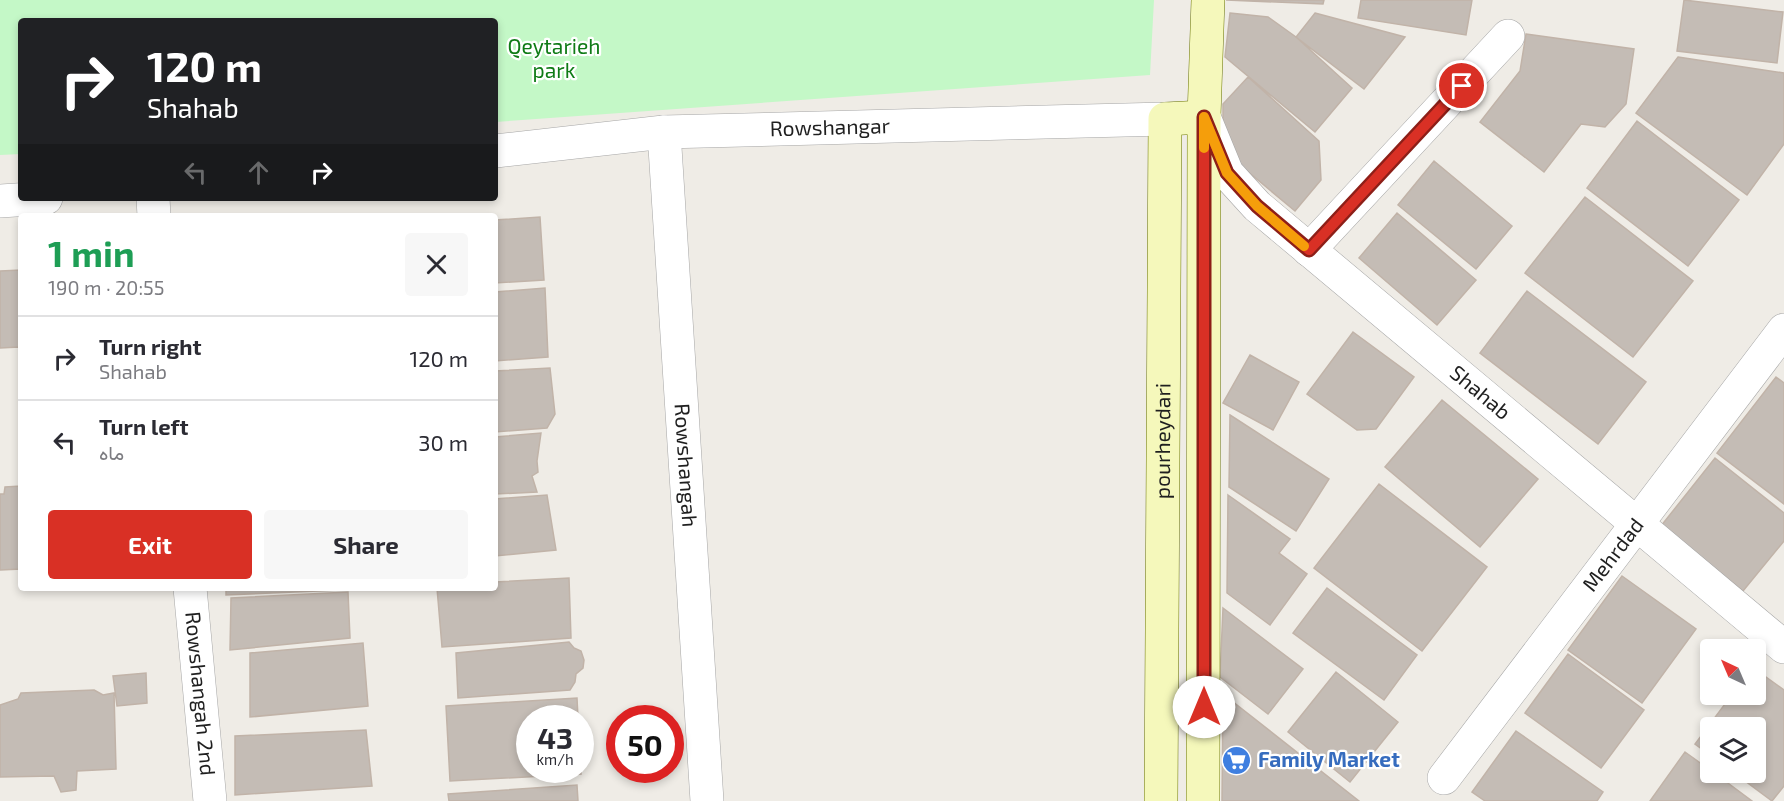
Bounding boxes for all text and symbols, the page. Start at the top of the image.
park label: Qeytarieh park [507,33,601,82]
text: 120 m [147,40,262,90]
icon: right [48,42,126,120]
pin [1436,60,1487,111]
icon: arrive [1445,69,1478,102]
text: Shahab [147,91,239,123]
street label: Rowshangar [769,112,891,140]
icon: left [179,156,212,189]
icon: ahead [242,156,275,189]
icon: right [305,156,338,189]
text: 1 min [48,231,135,274]
button: close [405,233,468,296]
text: 190 m · 20:55 [48,275,165,299]
text: Turn right [99,333,201,359]
icon: right [48,342,81,375]
text: 120 m [409,345,468,371]
text: Shahab [99,359,167,383]
street label: Shahab [1446,359,1516,424]
street label: pourheydari [1149,383,1174,499]
street label: Rowshangah [670,403,703,528]
text: Turn left [99,413,188,439]
icon: left [48,426,81,459]
text: 30 m [418,429,468,455]
text: ماه [99,440,124,464]
button: Exit [48,510,252,579]
button: Share [264,510,468,579]
street label: Mehrdad [1576,512,1648,596]
street label: Rowshangah 2nd [181,610,222,777]
north arrow [1700,639,1766,705]
map controls [1700,639,1766,783]
position arrow [1172,675,1236,739]
speed limit sign: 50 [606,705,684,783]
button: layers [1700,717,1766,783]
text: 43 [537,719,573,755]
supermarket icon: Family Market [1221,744,1253,776]
place label: Family Market [1258,746,1400,772]
text: km/h [536,750,574,768]

